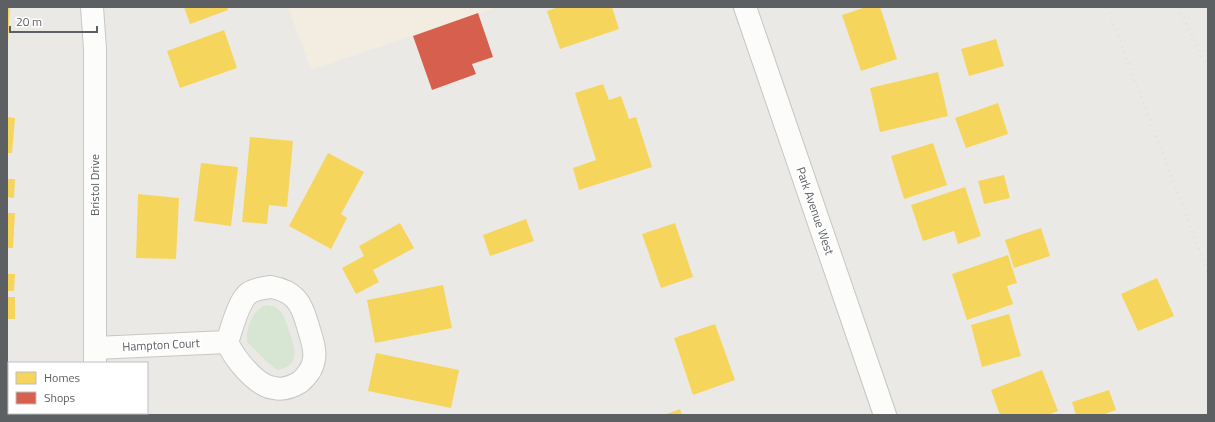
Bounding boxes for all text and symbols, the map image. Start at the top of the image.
scale bar [10,8,97,34]
text: 20 m [16,12,42,31]
street label: Bristol Drive [85,154,104,216]
street label: Park Avenue West [792,164,840,258]
street label: Hampton Court [122,333,201,356]
legend [8,362,148,414]
text: Homes [44,368,80,387]
text: Shops [44,388,76,407]

